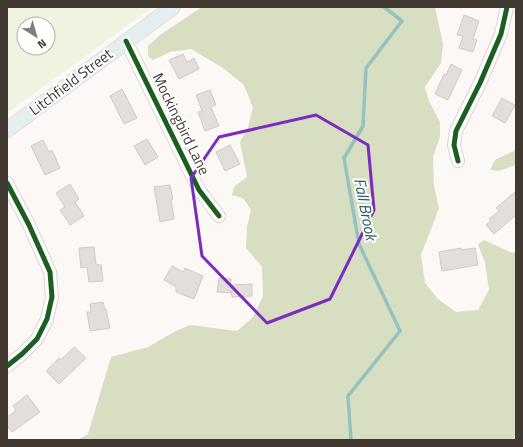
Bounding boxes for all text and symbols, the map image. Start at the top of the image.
north arrow [16,16,56,56]
text: N [34,35,50,53]
street label: Litchfield Street [24,42,118,121]
street label: Mockingbird Lane [147,69,216,179]
water label: Fall Brook [348,176,384,244]

